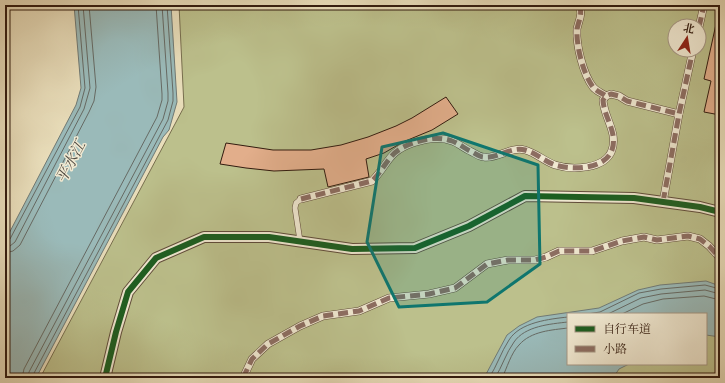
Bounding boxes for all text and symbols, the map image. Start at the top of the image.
north arrow [667,18,707,58]
text: 北 [682,21,696,36]
water label: 平水江 [52,136,91,186]
legend [567,313,707,365]
text: 自行车道 [603,322,651,337]
text: 小路 [603,342,627,357]

